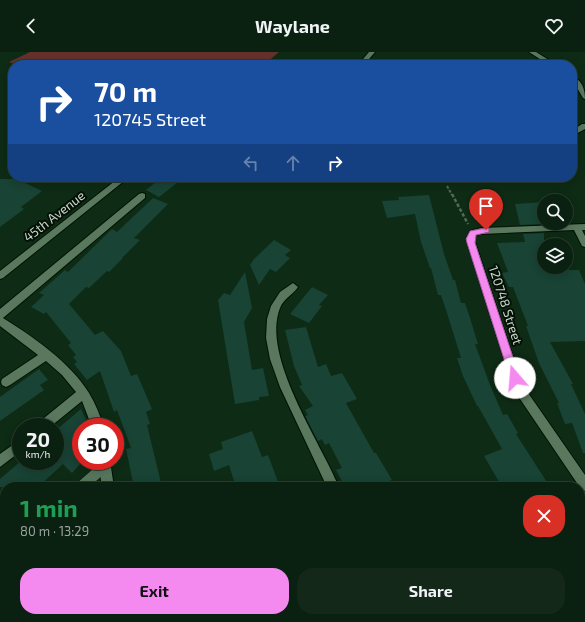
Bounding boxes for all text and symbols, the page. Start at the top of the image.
icon: back [20,15,42,37]
text: Waylane [255,15,330,37]
icon: heart [543,15,565,37]
text: 70 m [94,74,157,108]
icon: right [28,76,80,128]
text: 120745 Street [94,108,206,130]
icon: left [240,152,262,174]
icon: ahead [282,152,304,174]
icon: right [324,152,346,174]
street label: 45th Avenue [20,187,88,245]
pin [469,189,503,230]
map controls [537,194,573,274]
button: search [537,194,573,230]
icon: arrive [475,195,497,217]
button: layers [537,238,573,274]
street label: 120748 Street [486,264,526,346]
position arrow [494,357,536,399]
speed limit sign: 30 [72,418,124,470]
text: 20 [26,427,50,451]
text: km/h [26,448,50,460]
text: 1 min [20,493,78,522]
button: close [523,495,565,537]
text: 80 m · 13:29 [20,523,89,539]
button: Exit [20,568,289,614]
button: Share [297,568,565,614]

